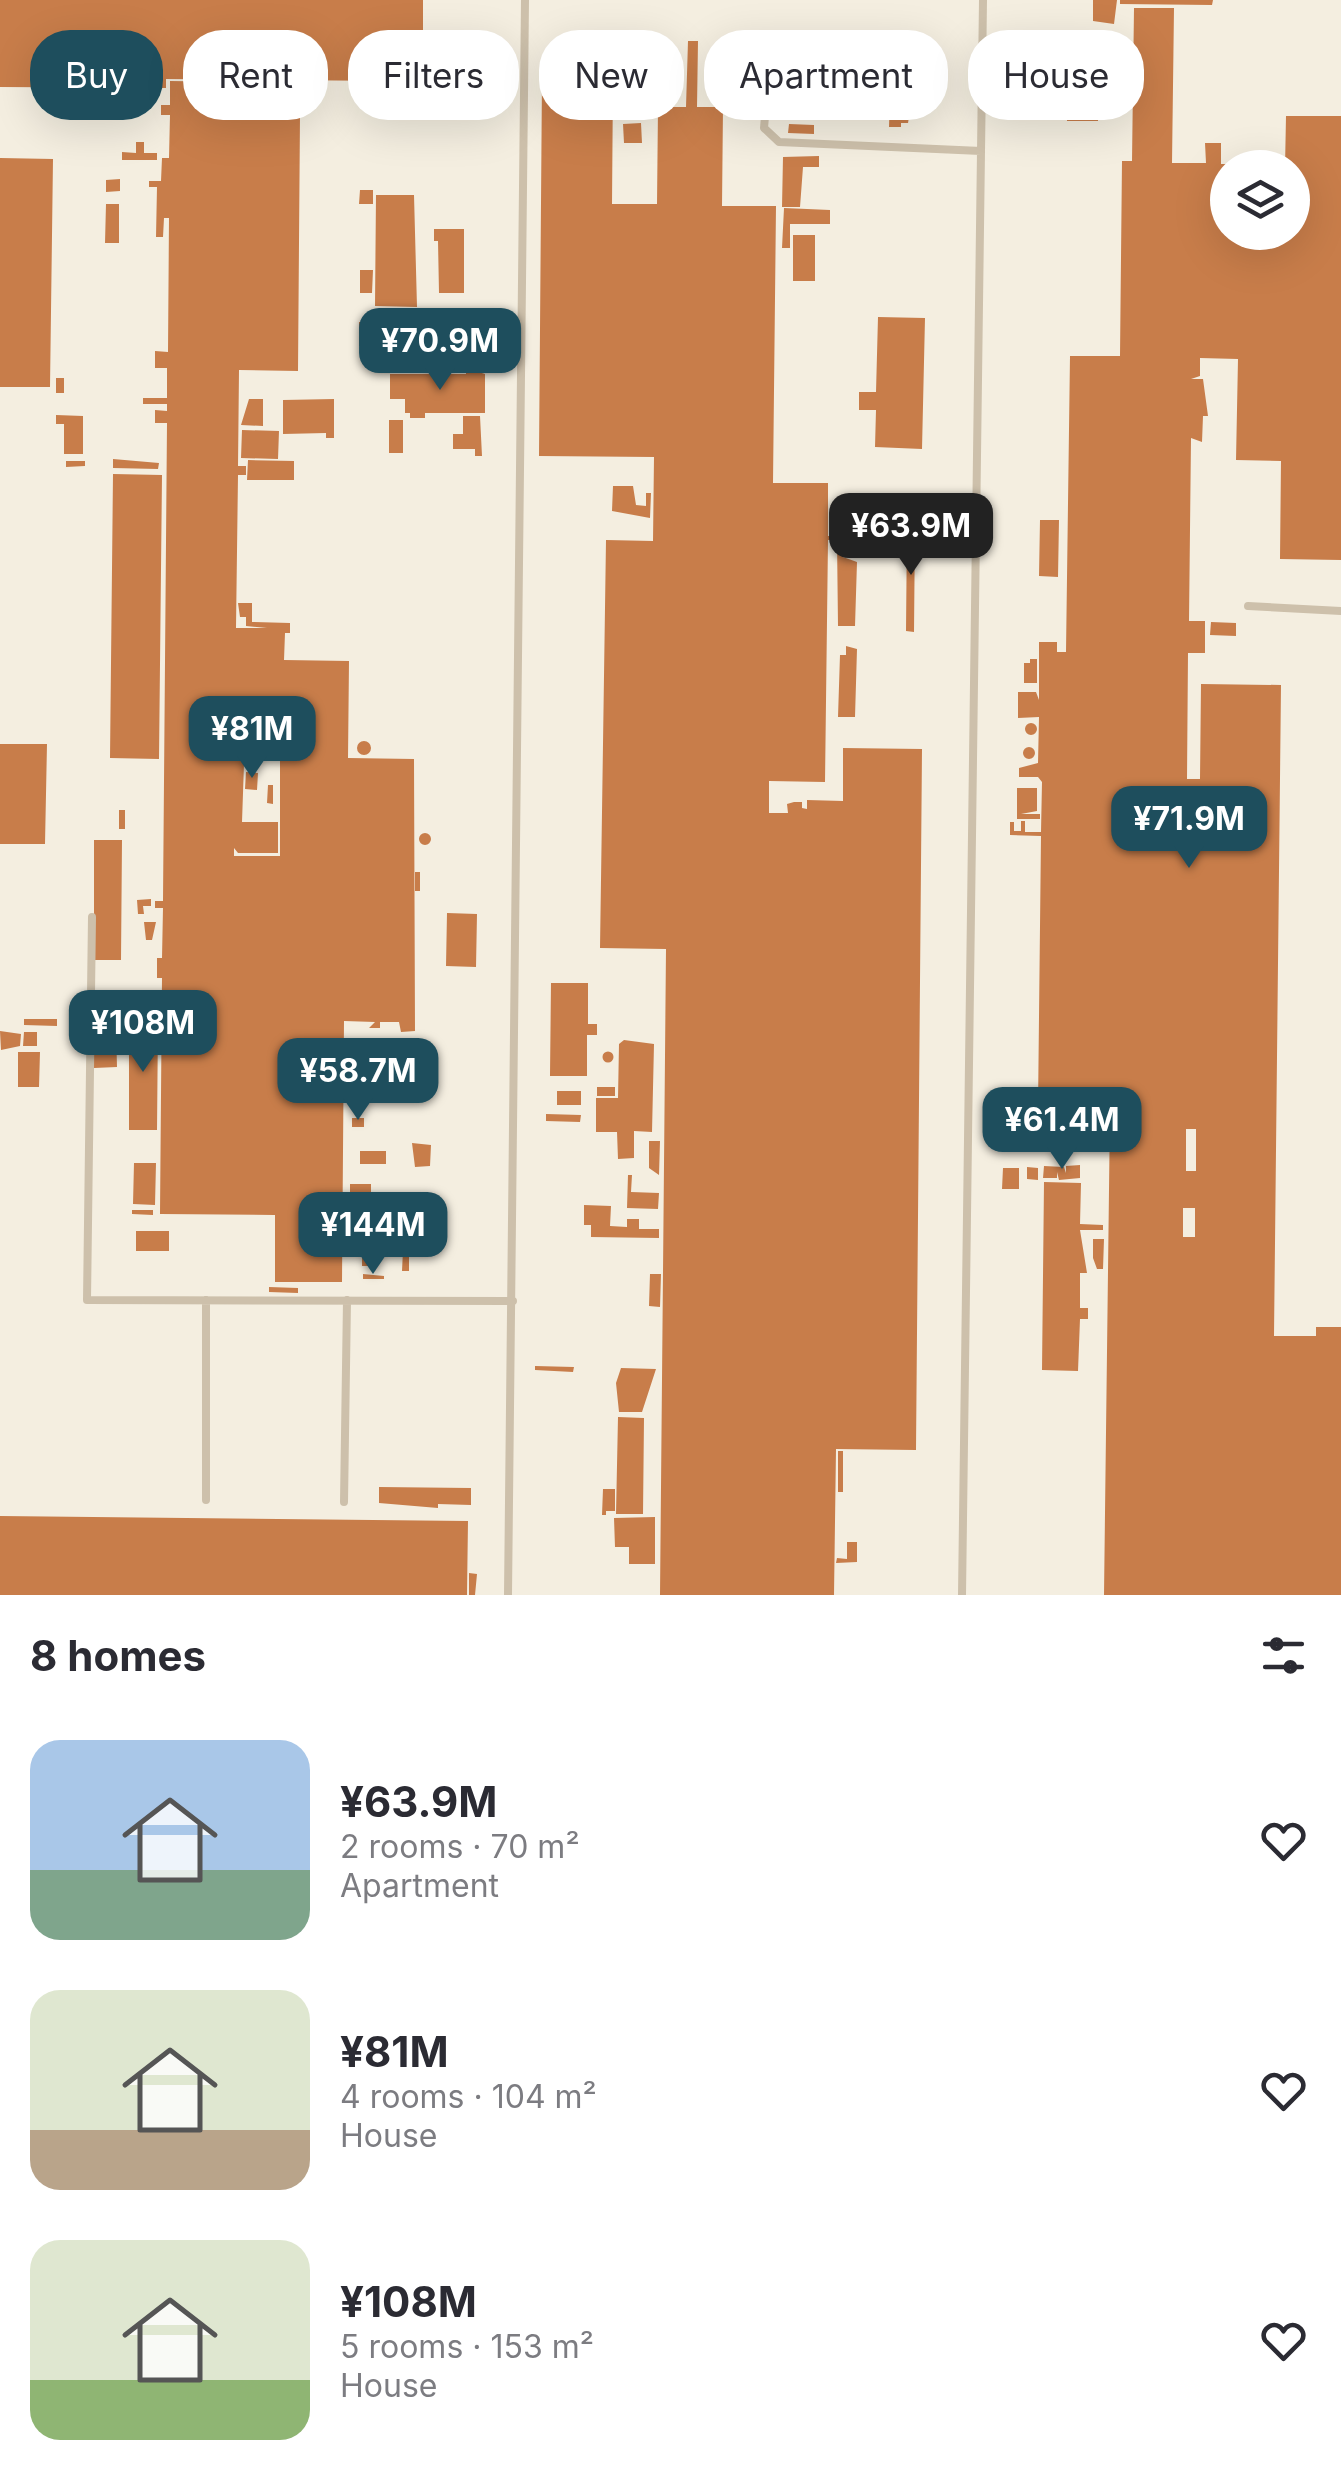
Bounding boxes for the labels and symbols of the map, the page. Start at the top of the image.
pin: ¥70.9M [359,308,521,393]
pin: ¥63.9M [830,493,992,578]
pin: ¥81M [193,696,311,781]
pin: ¥71.9M [1108,786,1270,871]
pin: ¥108M [73,990,213,1075]
pin: ¥58.7M [277,1038,439,1123]
pin: ¥61.4M [981,1087,1143,1172]
pin: ¥144M [303,1192,443,1277]

